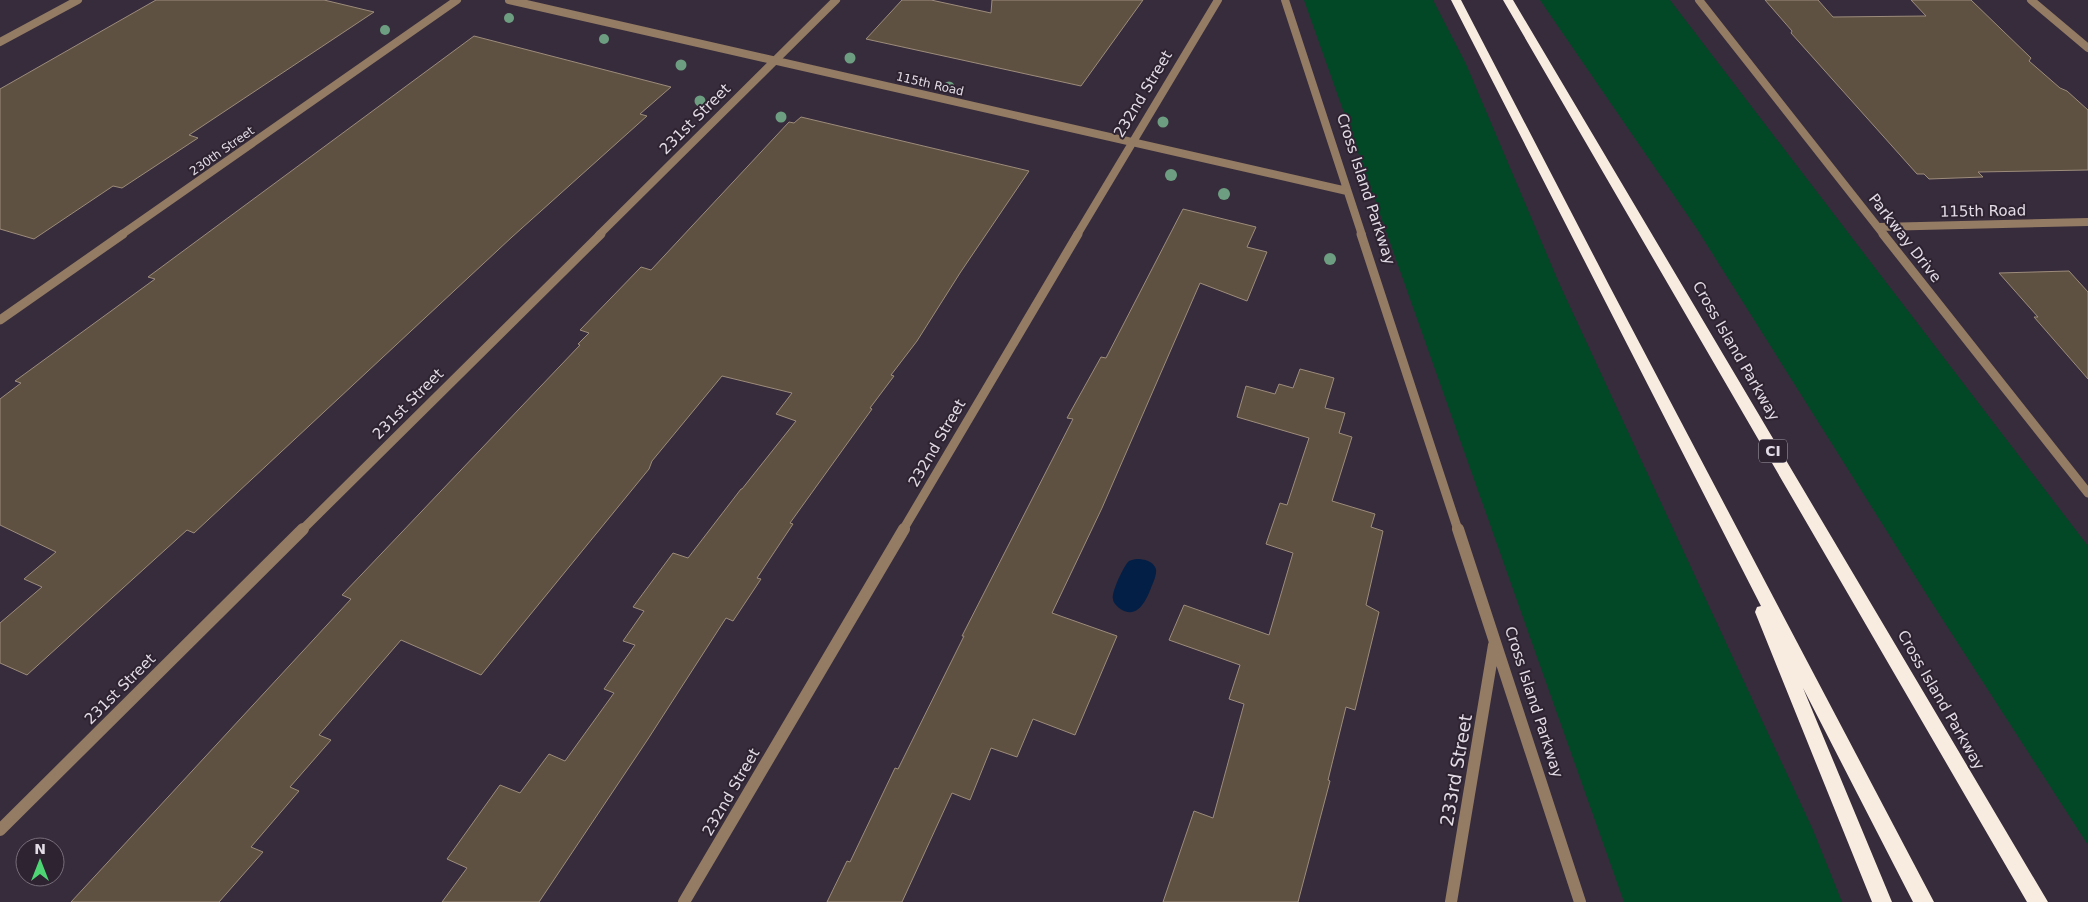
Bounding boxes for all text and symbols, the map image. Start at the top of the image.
street label: 232nd Street [1110,47,1176,141]
street label: 115th Road [895,69,965,99]
street label: 231st Street [656,80,734,158]
street label: Cross Island Parkway [1333,111,1399,267]
street label: 230th Street [187,123,257,178]
street label: Parkway Drive [1865,190,1945,286]
street label: 115th Road [1940,201,2026,221]
street label: Cross Island Parkway [1689,278,1783,424]
street label: 231st Street [369,365,447,443]
street label: 232nd Street [905,396,969,490]
road number: CI [1759,440,1787,462]
street label: Cross Island Parkway [1501,624,1567,780]
street label: Cross Island Parkway [1894,627,1988,773]
street label: 231st Street [81,650,159,728]
street label: 233rd Street [1436,712,1476,828]
street label: 232nd Street [699,745,763,839]
north arrow [15,837,65,887]
text: N [34,841,46,857]

